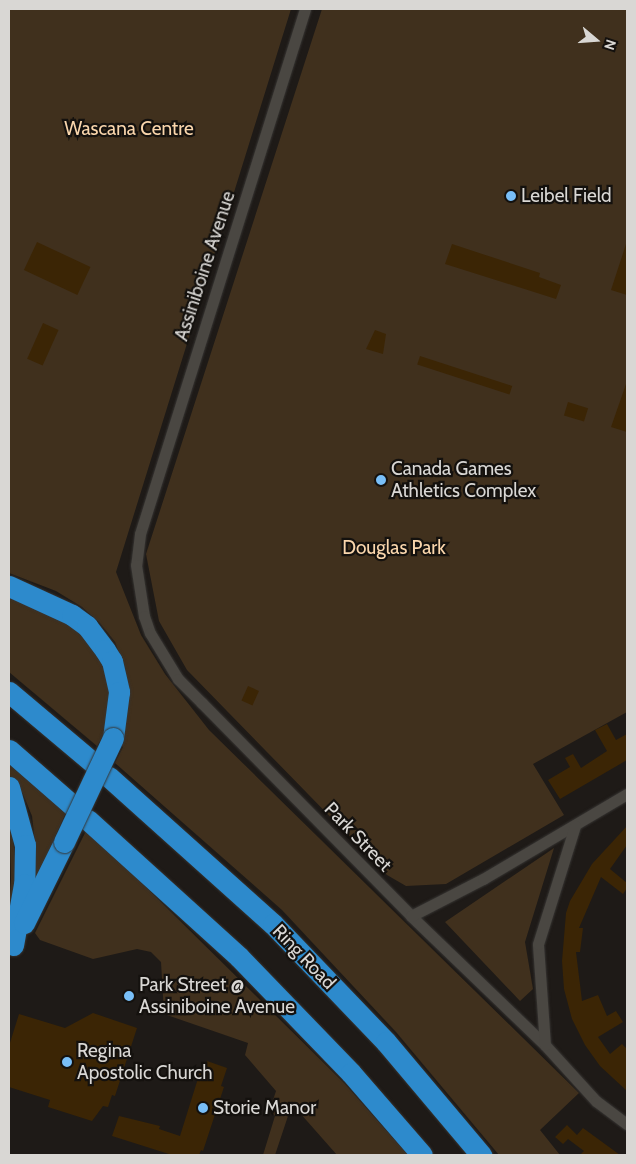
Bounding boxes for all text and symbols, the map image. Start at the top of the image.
north arrow [571,15,621,65]
text: N [600,37,620,52]
park label: Wascana Centre [64,118,194,140]
place label: Leibel Field [521,185,612,207]
street label: Assiniboine Avenue [170,188,240,344]
marker: Leibel Field [505,190,517,202]
place label: Canada Games Athletics Complex [391,458,536,502]
marker: Canada Games Athletics Complex [375,474,387,486]
park label: Douglas Park [342,537,446,559]
street label: Park Street [319,798,397,876]
street label: Ring Road [268,920,340,994]
place label: Park Street @ Assiniboine Avenue [139,974,295,1018]
marker: Park Street @ Assiniboine Avenue [123,990,135,1002]
place label: Regina Apostolic Church [77,1040,212,1084]
marker: Regina Apostolic Church [61,1056,73,1068]
place label: Storie Manor [213,1097,316,1119]
marker: Storie Manor [197,1102,209,1114]

